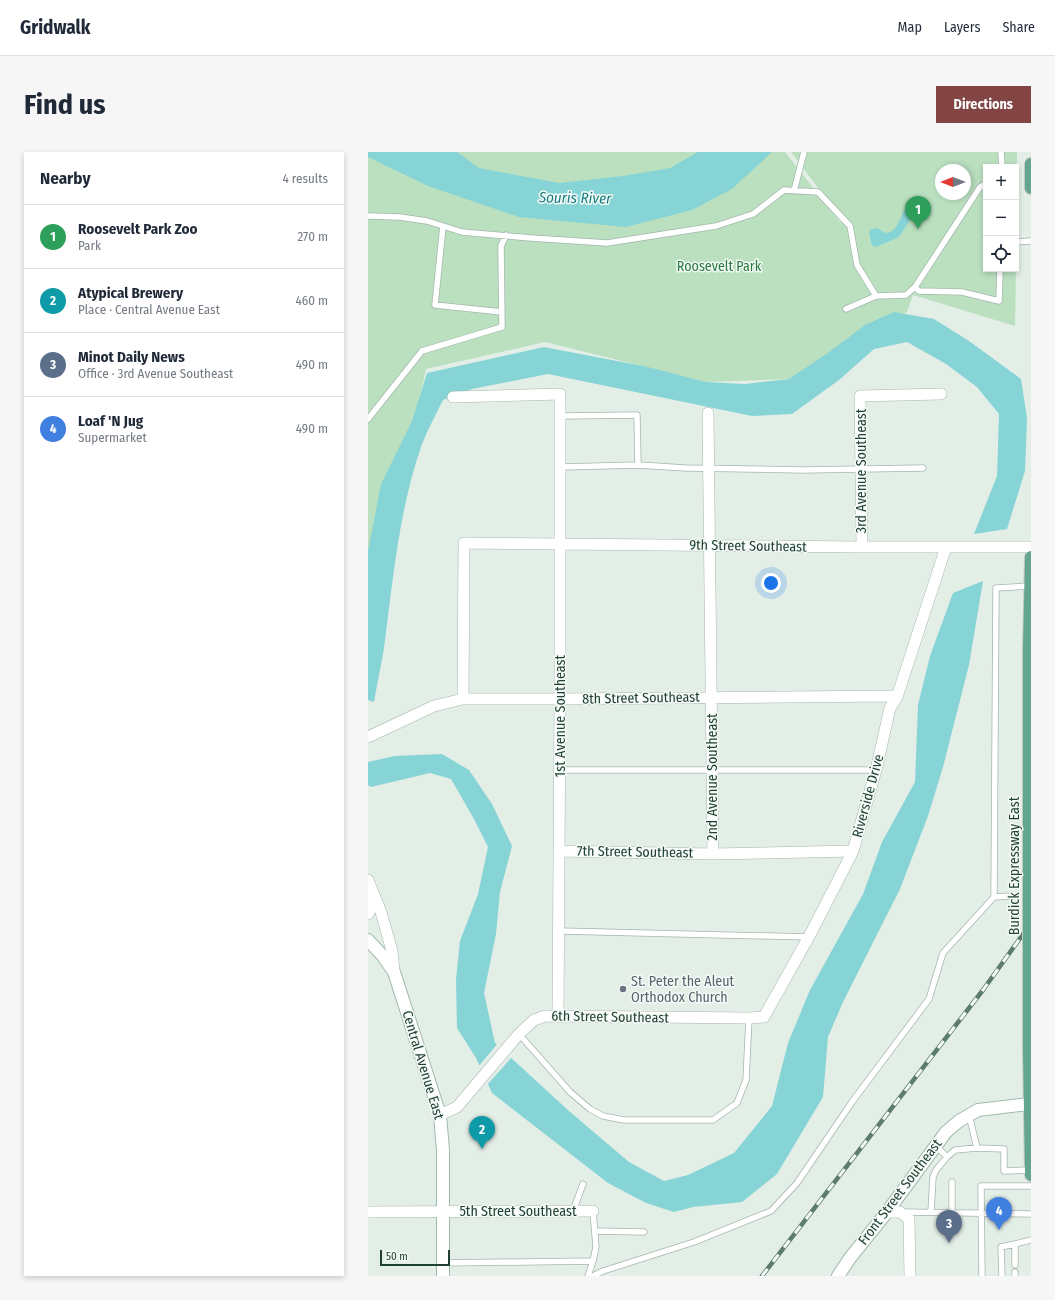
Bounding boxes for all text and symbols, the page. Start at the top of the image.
text: Gridwalk [20,16,90,39]
text: Map [898,19,922,36]
text: Layers [944,19,980,36]
text: Share [1002,19,1035,36]
button: Directions [936,86,1031,123]
text: Find us [24,88,106,121]
north arrow [935,164,971,200]
map controls [983,164,1019,272]
button: + [983,164,1019,200]
text: Nearby [40,168,91,189]
text: 4 results [282,171,328,186]
water label: Souris River [538,188,612,208]
pin: 1 [905,196,931,229]
button: − [983,200,1019,236]
text: Roosevelt Park Zoo [78,220,198,238]
text: 1 [50,229,56,244]
text: 270 m [297,229,328,244]
button: locate [983,236,1019,272]
text: Park [78,238,101,253]
park label: Roosevelt Park [677,258,762,275]
text: Atypical Brewery [78,284,183,302]
text: 2 [50,293,56,308]
text: 460 m [295,293,328,308]
text: Place · Central Avenue East [78,302,220,317]
text: Minot Daily News [78,348,185,366]
text: 3 [50,357,56,372]
text: 490 m [296,357,328,372]
text: Office · 3rd Avenue Southeast [78,366,233,381]
street label: 3rd Avenue Southeast [853,408,870,533]
text: Loaf 'N Jug [78,412,143,430]
text: 4 [50,421,56,436]
text: 490 m [296,421,328,436]
text: Supermarket [78,430,147,445]
street label: 9th Street Southeast [689,536,807,556]
your location [761,573,781,593]
street label: 1st Avenue Southeast [552,654,569,777]
street label: 8th Street Southeast [582,688,700,708]
street label: 2nd Avenue Southeast [704,713,721,841]
street label: Riverside Drive [849,752,887,840]
street label: Burdick Expressway East [1006,796,1023,935]
street label: 7th Street Southeast [577,842,694,862]
place label: St. Peter the Aleut Orthodox Church [631,973,735,1006]
marker: St. Peter the Aleut Orthodox Church [618,984,628,994]
street label: 6th Street Southeast [551,1007,669,1027]
street label: Central Avenue East [398,1009,448,1122]
pin: 2 [469,1116,495,1149]
street label: Front Street Southeast [855,1135,946,1248]
pin: 4 [986,1197,1012,1230]
street label: 5th Street Southeast [460,1203,577,1220]
pin: 3 [936,1210,962,1243]
scale bar [380,1248,450,1267]
text: 50 m [386,1250,408,1263]

